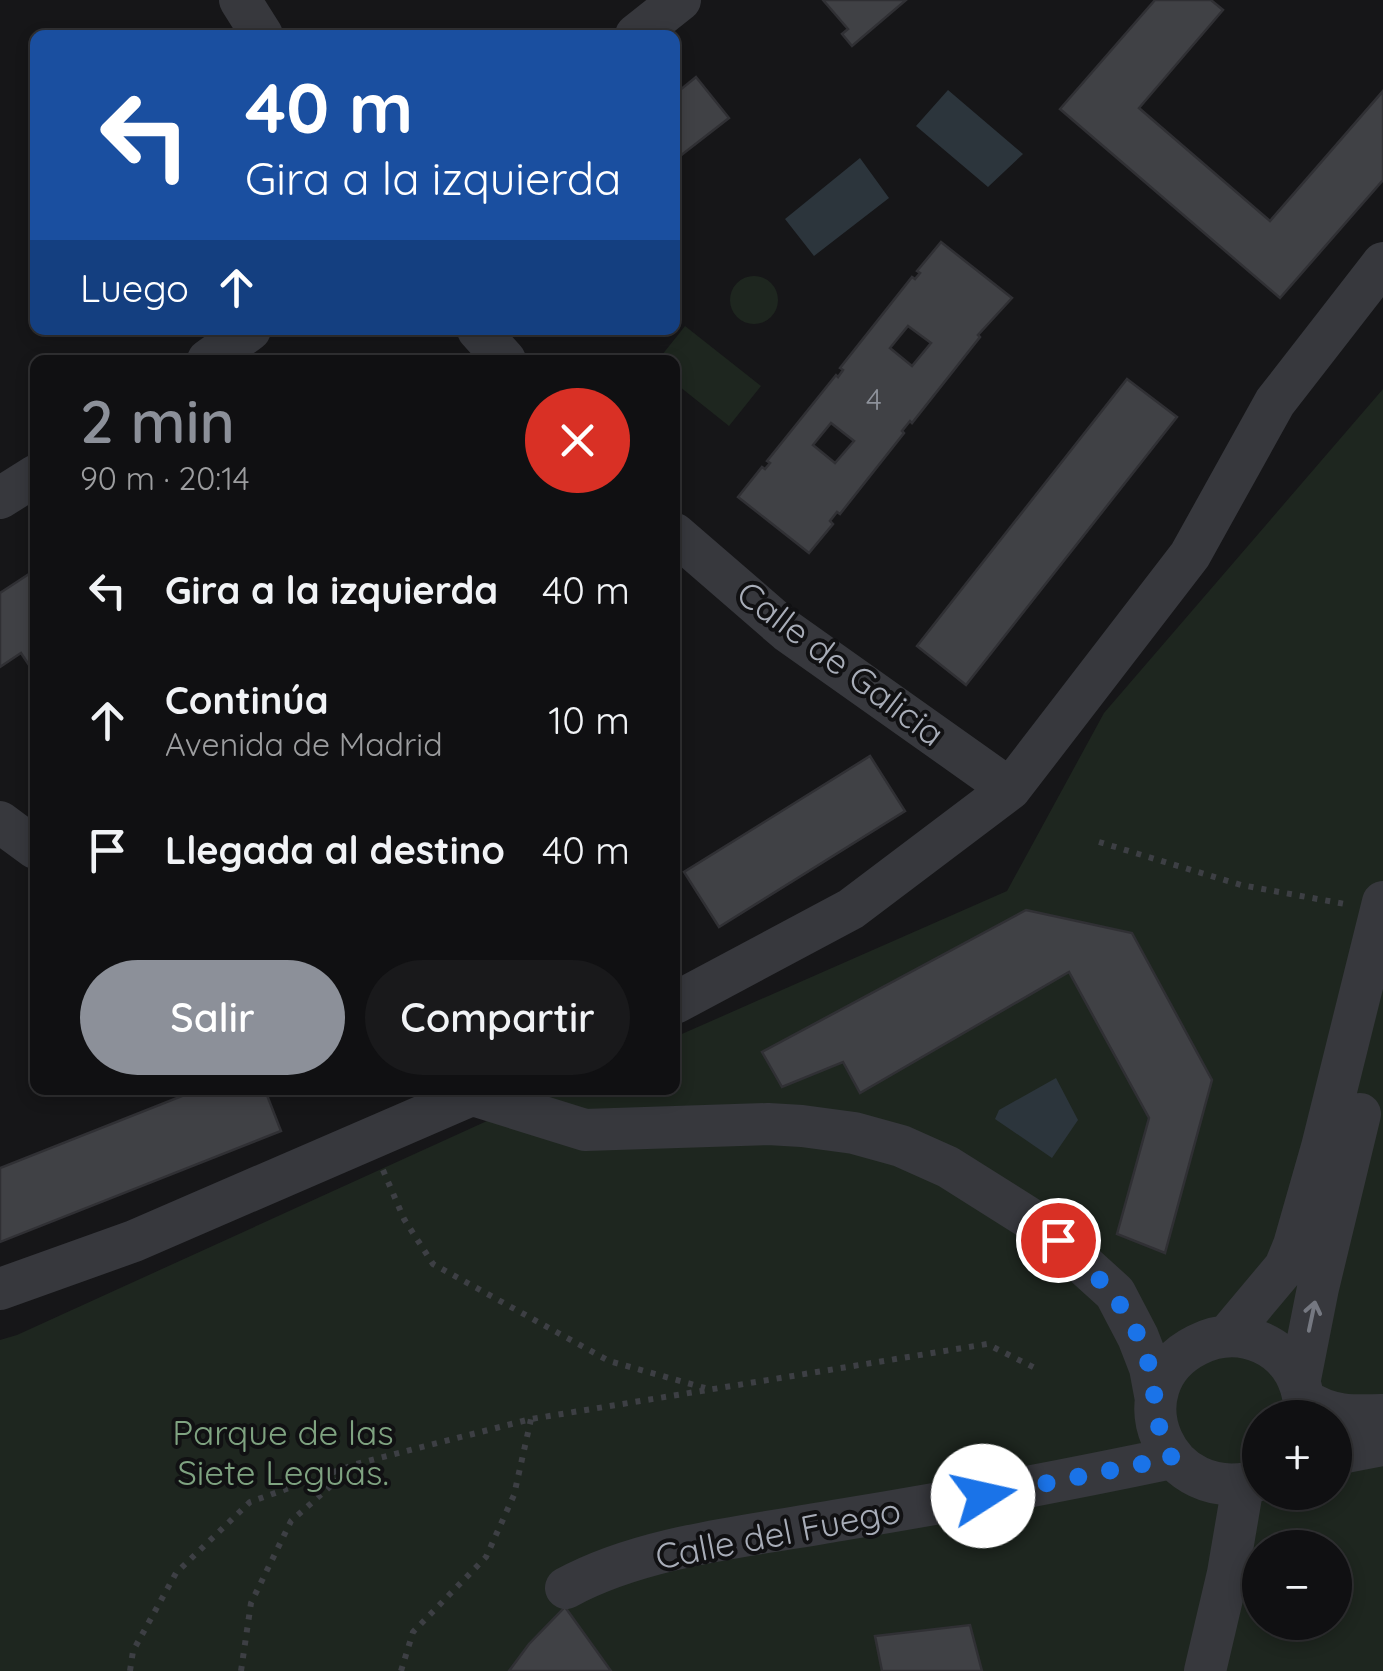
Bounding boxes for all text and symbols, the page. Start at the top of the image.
text: 40 m [245,63,413,151]
icon: left [80,70,210,200]
text: Gira a la izquierda [245,150,621,206]
icon: ahead [209,260,264,315]
text: Luego [80,264,189,312]
house number: 4 [866,380,882,418]
text: 2 min [80,383,235,458]
button: close [525,388,630,493]
text: 90 m · 20:14 [80,458,250,498]
icon: left [80,563,135,618]
text: Gira a la izquierda [165,566,498,614]
text: 40 m [542,566,630,614]
street label: Calle de Galicia [729,571,953,755]
text: Continúa [165,676,329,724]
icon: ahead [80,693,135,748]
text: 10 m [548,696,630,744]
text: Avenida de Madrid [165,724,443,764]
icon: arrive [80,823,135,878]
text: Llegada al destino [165,826,505,874]
text: 40 m [542,826,630,874]
button: Salir [80,960,345,1075]
button: Compartir [365,960,630,1075]
pin [1016,1198,1101,1283]
icon: arrive [1031,1213,1086,1268]
one-way arrow [1303,1301,1322,1333]
map controls [1242,1400,1352,1640]
button: + [1242,1400,1352,1510]
park label: Parque de las Siete Leguas. [172,1410,394,1494]
position arrow [931,1444,1035,1548]
street label: Calle del Fuego [652,1488,904,1578]
button: − [1242,1530,1352,1640]

